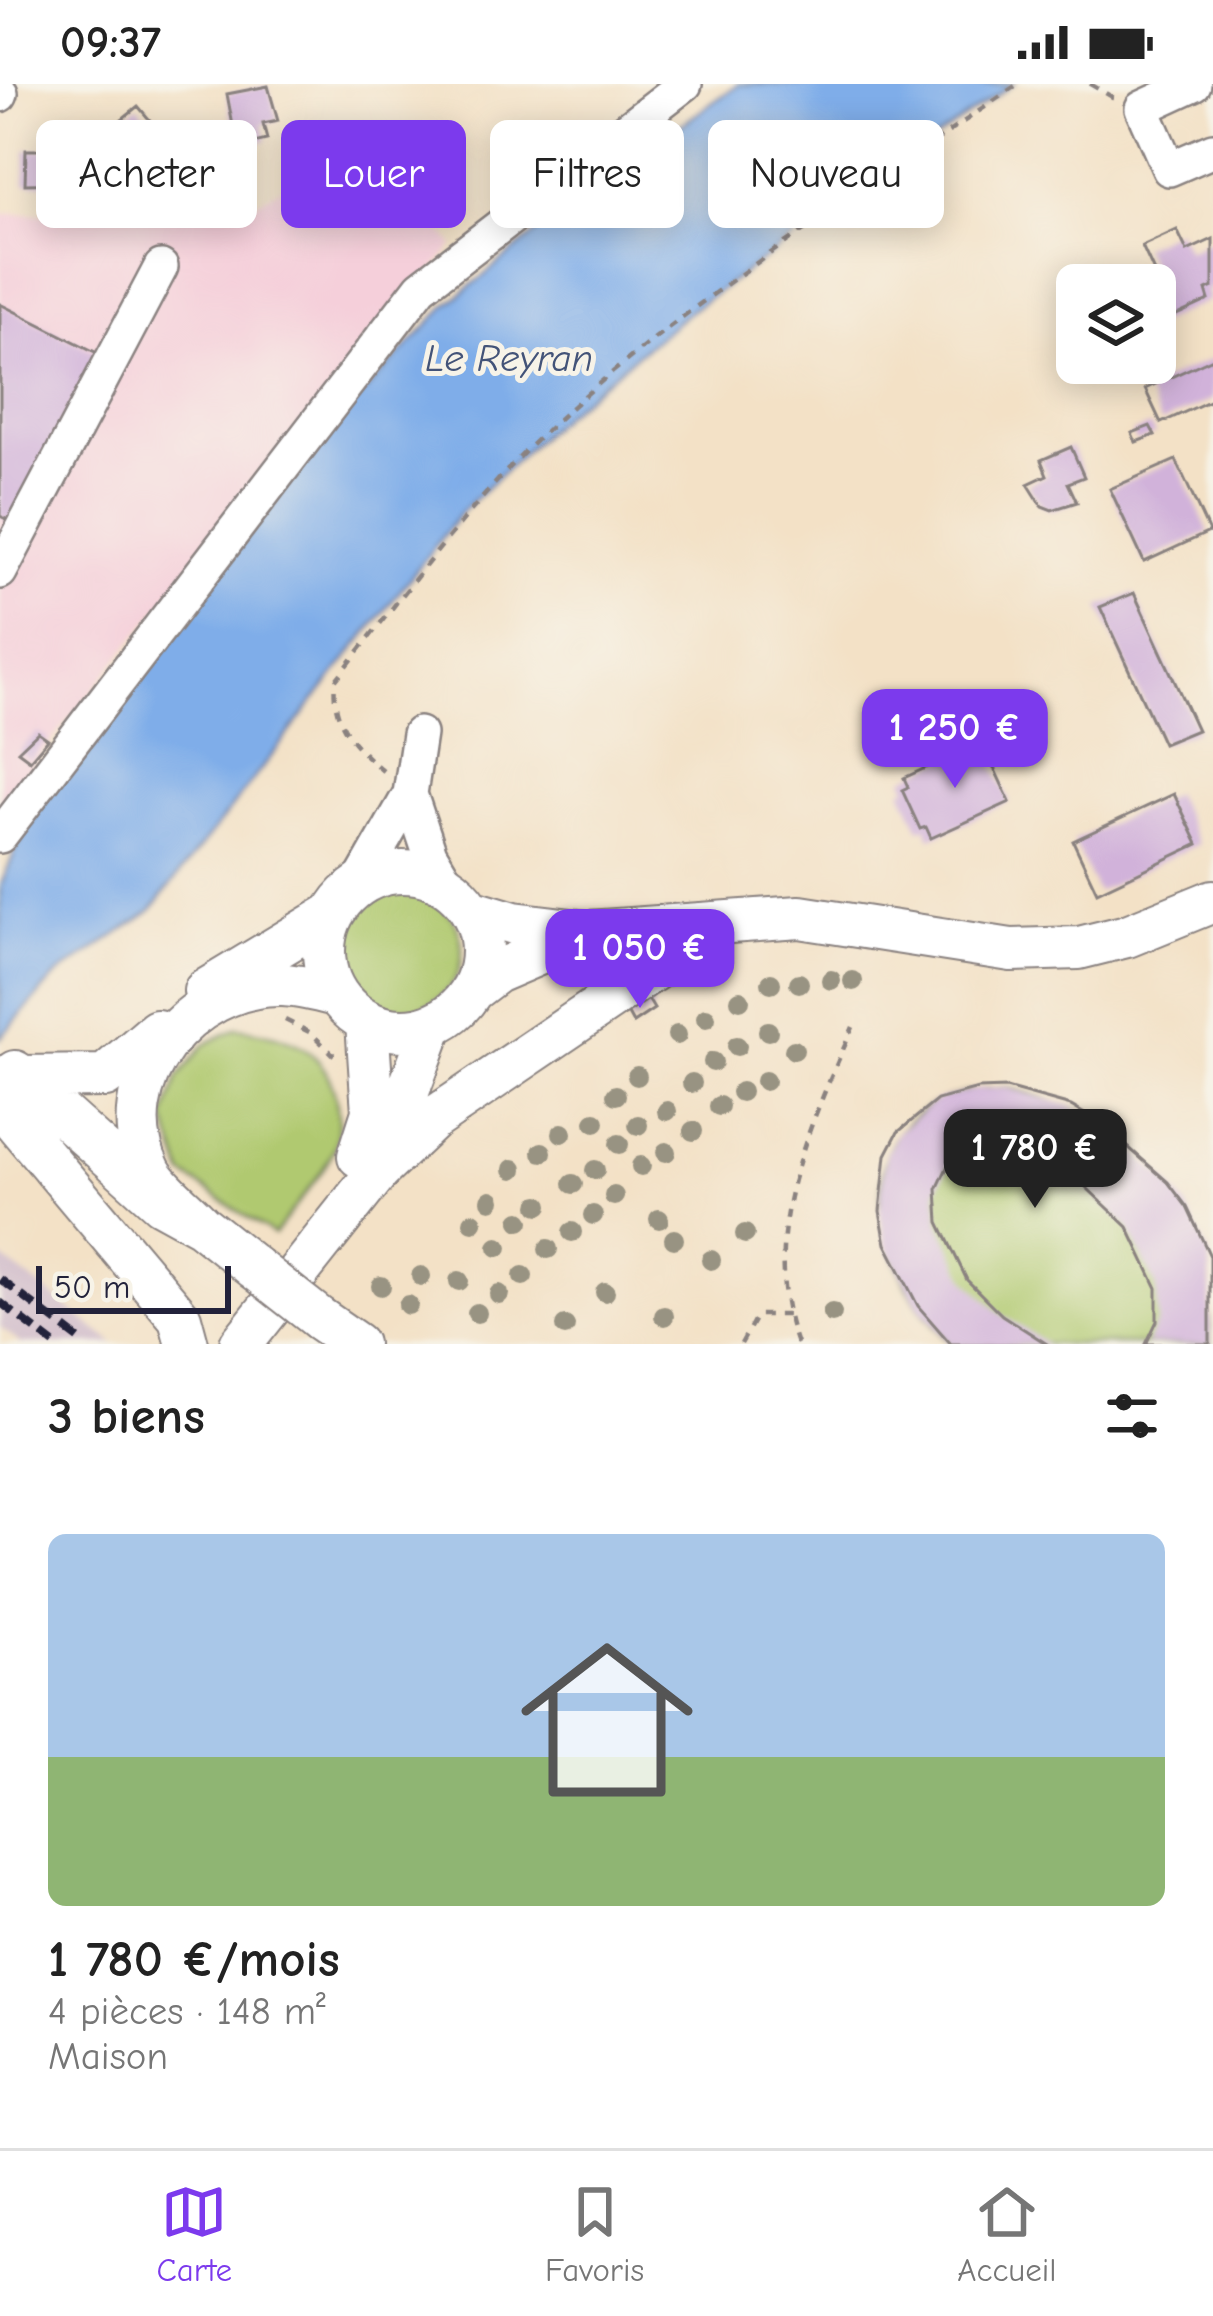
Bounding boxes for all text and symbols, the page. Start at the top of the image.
text: 09:37 [60,16,161,68]
chip: Acheter [36,120,257,228]
chip: Louer [281,120,466,228]
chip: Filtres [490,120,684,228]
chip: Nouveau [708,120,944,228]
map controls [1056,264,1176,384]
button: layers [1056,264,1176,384]
water label: Le Reyran [425,336,593,381]
pin: 1 250 € [844,689,1066,791]
text: 1 250 € [889,705,1021,750]
pin: 1 050 € [529,909,751,1011]
text: 1 050 € [572,925,708,970]
pin: 1 780 € [924,1109,1146,1211]
text: 1 780 € [971,1125,1099,1170]
scale bar [36,1260,231,1313]
text: 50 m [54,1268,130,1306]
icon: filters [1099,1383,1165,1449]
text: 3 biens [48,1387,205,1446]
icon: home [499,1612,715,1828]
text: 1 780 €/mois [48,1930,340,1989]
text: 4 pièces · 148 m² [48,1989,326,2034]
text: Maison [48,2034,168,2079]
tab: Carte [157,2179,232,2289]
tab: Favoris [545,2179,644,2289]
tab: Accueil [957,2179,1056,2289]

